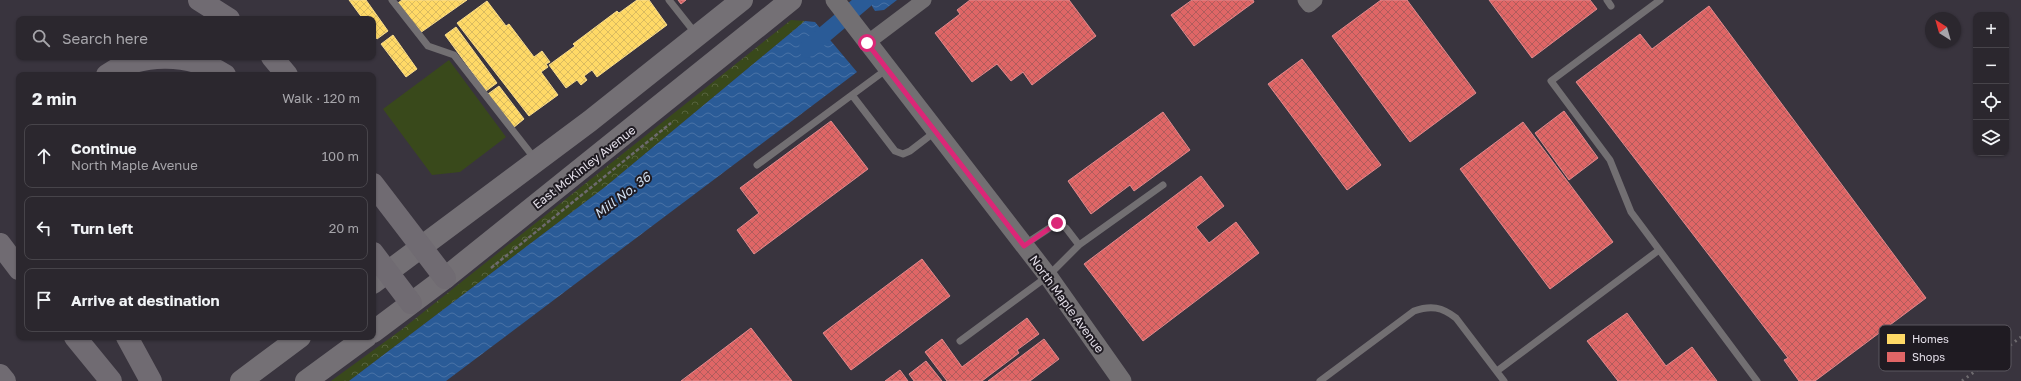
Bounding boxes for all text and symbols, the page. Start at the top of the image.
north arrow [1925,12,1961,48]
map controls [1973,12,2009,156]
button: + [1973,12,2009,48]
search box [16,16,376,60]
icon: search [30,27,52,49]
text: Search here [62,29,148,47]
route start [858,34,876,52]
button: − [1973,48,2009,84]
button: locate [1973,84,2009,120]
text: 2 min [32,88,76,109]
text: Walk · 120 m [282,90,360,106]
button: layers [1973,120,2009,156]
street label: East McKinley Avenue [530,122,638,212]
text: Continue [71,139,137,157]
icon: ahead [33,145,55,167]
text: 100 m [322,148,359,164]
text: North Maple Avenue [71,157,198,173]
water label: Mill No. 36 [591,168,654,221]
route end [1048,214,1066,232]
icon: left [33,217,55,239]
text: Turn left [71,219,133,237]
text: 20 m [329,220,359,236]
street label: North Maple Avenue [1027,252,1107,356]
icon: arrive [33,289,55,311]
text: Arrive at destination [71,291,220,309]
legend [1879,325,2011,371]
text: Homes [1912,332,1949,345]
text: Shops [1912,350,1945,363]

